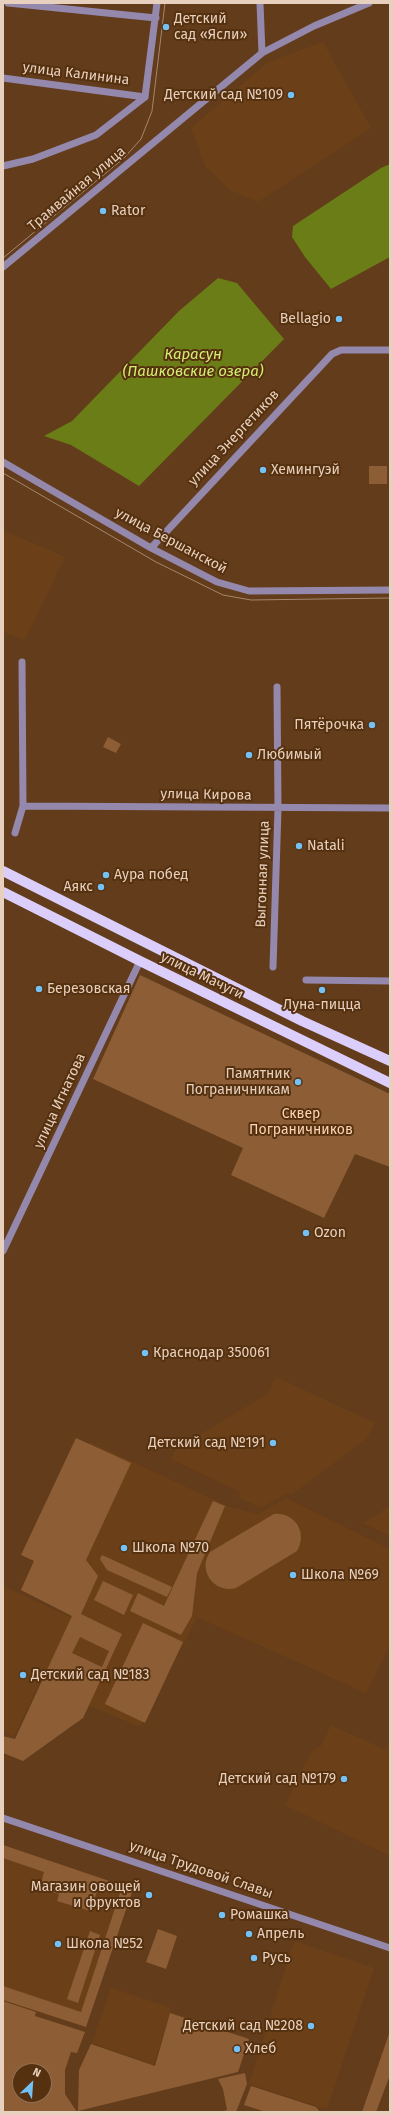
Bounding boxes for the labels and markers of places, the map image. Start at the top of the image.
place label: Детский сад «Ясли» [174,11,247,44]
marker: Детский сад «Ясли» [161,22,171,32]
place label: Детский сад №109 [164,87,283,103]
marker: Детский сад №109 [286,90,296,100]
place label: Rator [111,203,145,219]
marker: Rator [98,206,108,216]
place label: Bellagio [280,311,331,327]
marker: Bellagio [334,314,344,324]
place label: Хемингуэй [271,462,340,478]
marker: Хемингуэй [258,465,268,475]
place label: Пятёрочка [294,717,364,733]
marker: Пятёрочка [367,720,377,730]
place label: Любимый [257,747,322,763]
marker: Любимый [244,750,254,760]
place label: Natali [307,838,345,854]
marker: Natali [294,841,304,851]
place label: Аура побед [114,867,188,883]
marker: Аура побед [101,870,111,880]
place label: Аякс [63,879,93,895]
marker: Аякс [96,882,106,892]
place label: Березовская [47,981,130,997]
marker: Березовская [34,984,44,994]
marker: Луна-пицца [317,985,327,995]
place label: Луна-пицца [283,997,361,1013]
place label: Памятник Пограничникам [185,1066,290,1098]
marker: Памятник Пограничникам [293,1077,303,1087]
place label: Ozon [314,1225,346,1241]
marker: Ozon [301,1228,311,1238]
place label: Краснодар 350061 [153,1345,270,1361]
marker: Краснодар 350061 [140,1348,150,1358]
place label: Детский сад №191 [148,1435,265,1451]
marker: Детский сад №191 [268,1438,278,1448]
place label: Школа №70 [132,1540,209,1556]
marker: Школа №70 [119,1543,129,1553]
place label: Школа №69 [301,1567,379,1583]
marker: Школа №69 [288,1570,298,1580]
place label: Детский сад №183 [31,1667,149,1683]
marker: Детский сад №183 [18,1670,28,1680]
place label: Детский сад №179 [219,1771,336,1787]
marker: Детский сад №179 [339,1774,349,1784]
place label: Магазин овощей и фруктов [31,1879,141,1912]
marker: Магазин овощей и фруктов [144,1890,154,1900]
place label: Ромашка [230,1907,289,1923]
marker: Ромашка [217,1910,227,1920]
place label: Апрель [257,1926,304,1942]
marker: Апрель [244,1929,254,1939]
place label: Школа №52 [66,1936,143,1952]
marker: Школа №52 [53,1939,63,1949]
place label: Русь [262,1950,291,1966]
marker: Русь [249,1953,259,1963]
place label: Детский сад №208 [183,2018,303,2034]
marker: Детский сад №208 [306,2021,316,2031]
place label: Хлеб [245,2041,276,2057]
marker: Хлеб [232,2044,242,2054]

